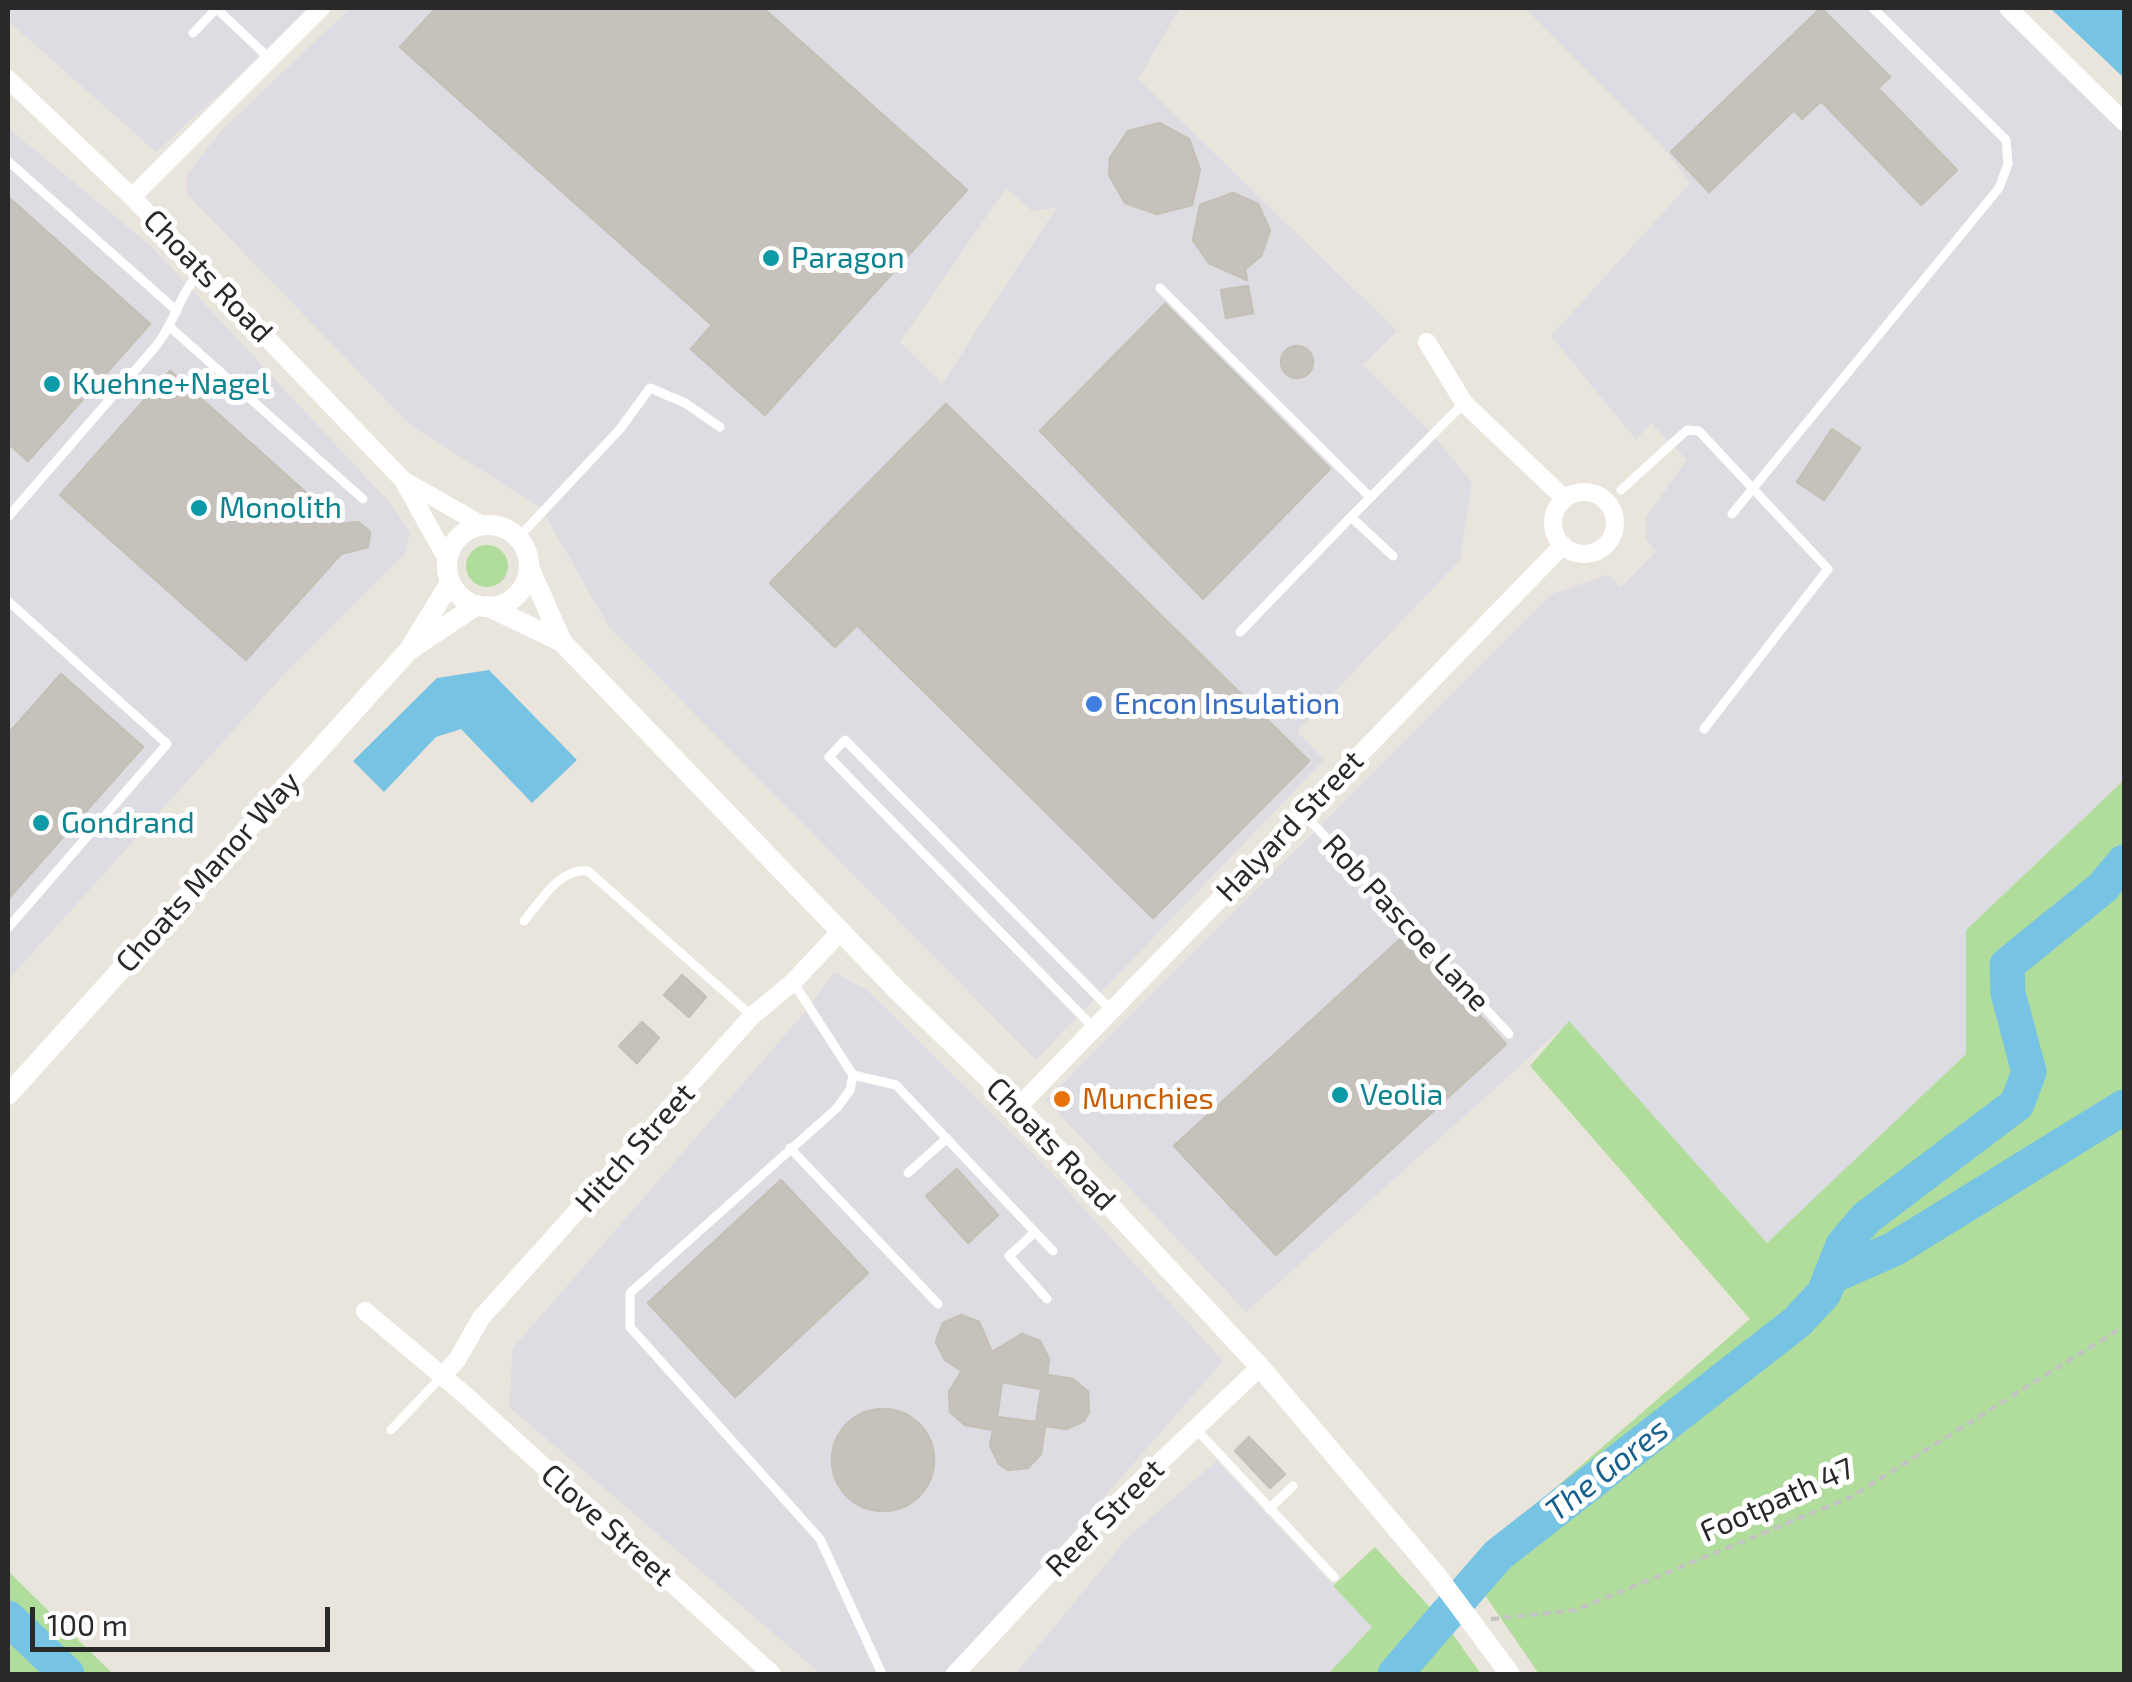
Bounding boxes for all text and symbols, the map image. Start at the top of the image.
street label: Choats Road [136,202,280,350]
place label: Paragon [791,240,905,276]
marker: Paragon [760,247,782,269]
place label: Kuehne+Nagel [72,366,270,402]
marker: Kuehne+Nagel [41,373,63,395]
place label: Monolith [219,490,342,526]
marker: Monolith [188,497,210,519]
place label: Encon Insulation [1114,686,1340,722]
marker: Encon Insulation [1083,693,1105,715]
street label: Halyard Street [1209,743,1371,909]
street label: Choats Manor Way [108,764,308,980]
place label: Gondrand [61,805,195,841]
marker: Gondrand [30,812,52,834]
street label: Rob Pascoe Lane [1315,827,1497,1019]
street label: Choats Road [979,1070,1123,1218]
street label: Hitch Street [568,1076,702,1220]
place label: Veolia [1360,1077,1443,1113]
place label: Munchies [1082,1081,1214,1117]
marker: Veolia [1329,1084,1351,1106]
marker: Munchies [1051,1088,1073,1110]
water label: The Gores [1538,1410,1676,1530]
street label: Footpath 47 [1695,1450,1859,1550]
street label: Reef Street [1039,1452,1171,1584]
street label: Clove Street [534,1457,680,1593]
scale bar [35,1587,335,1649]
text: 100 m [47,1606,128,1642]

